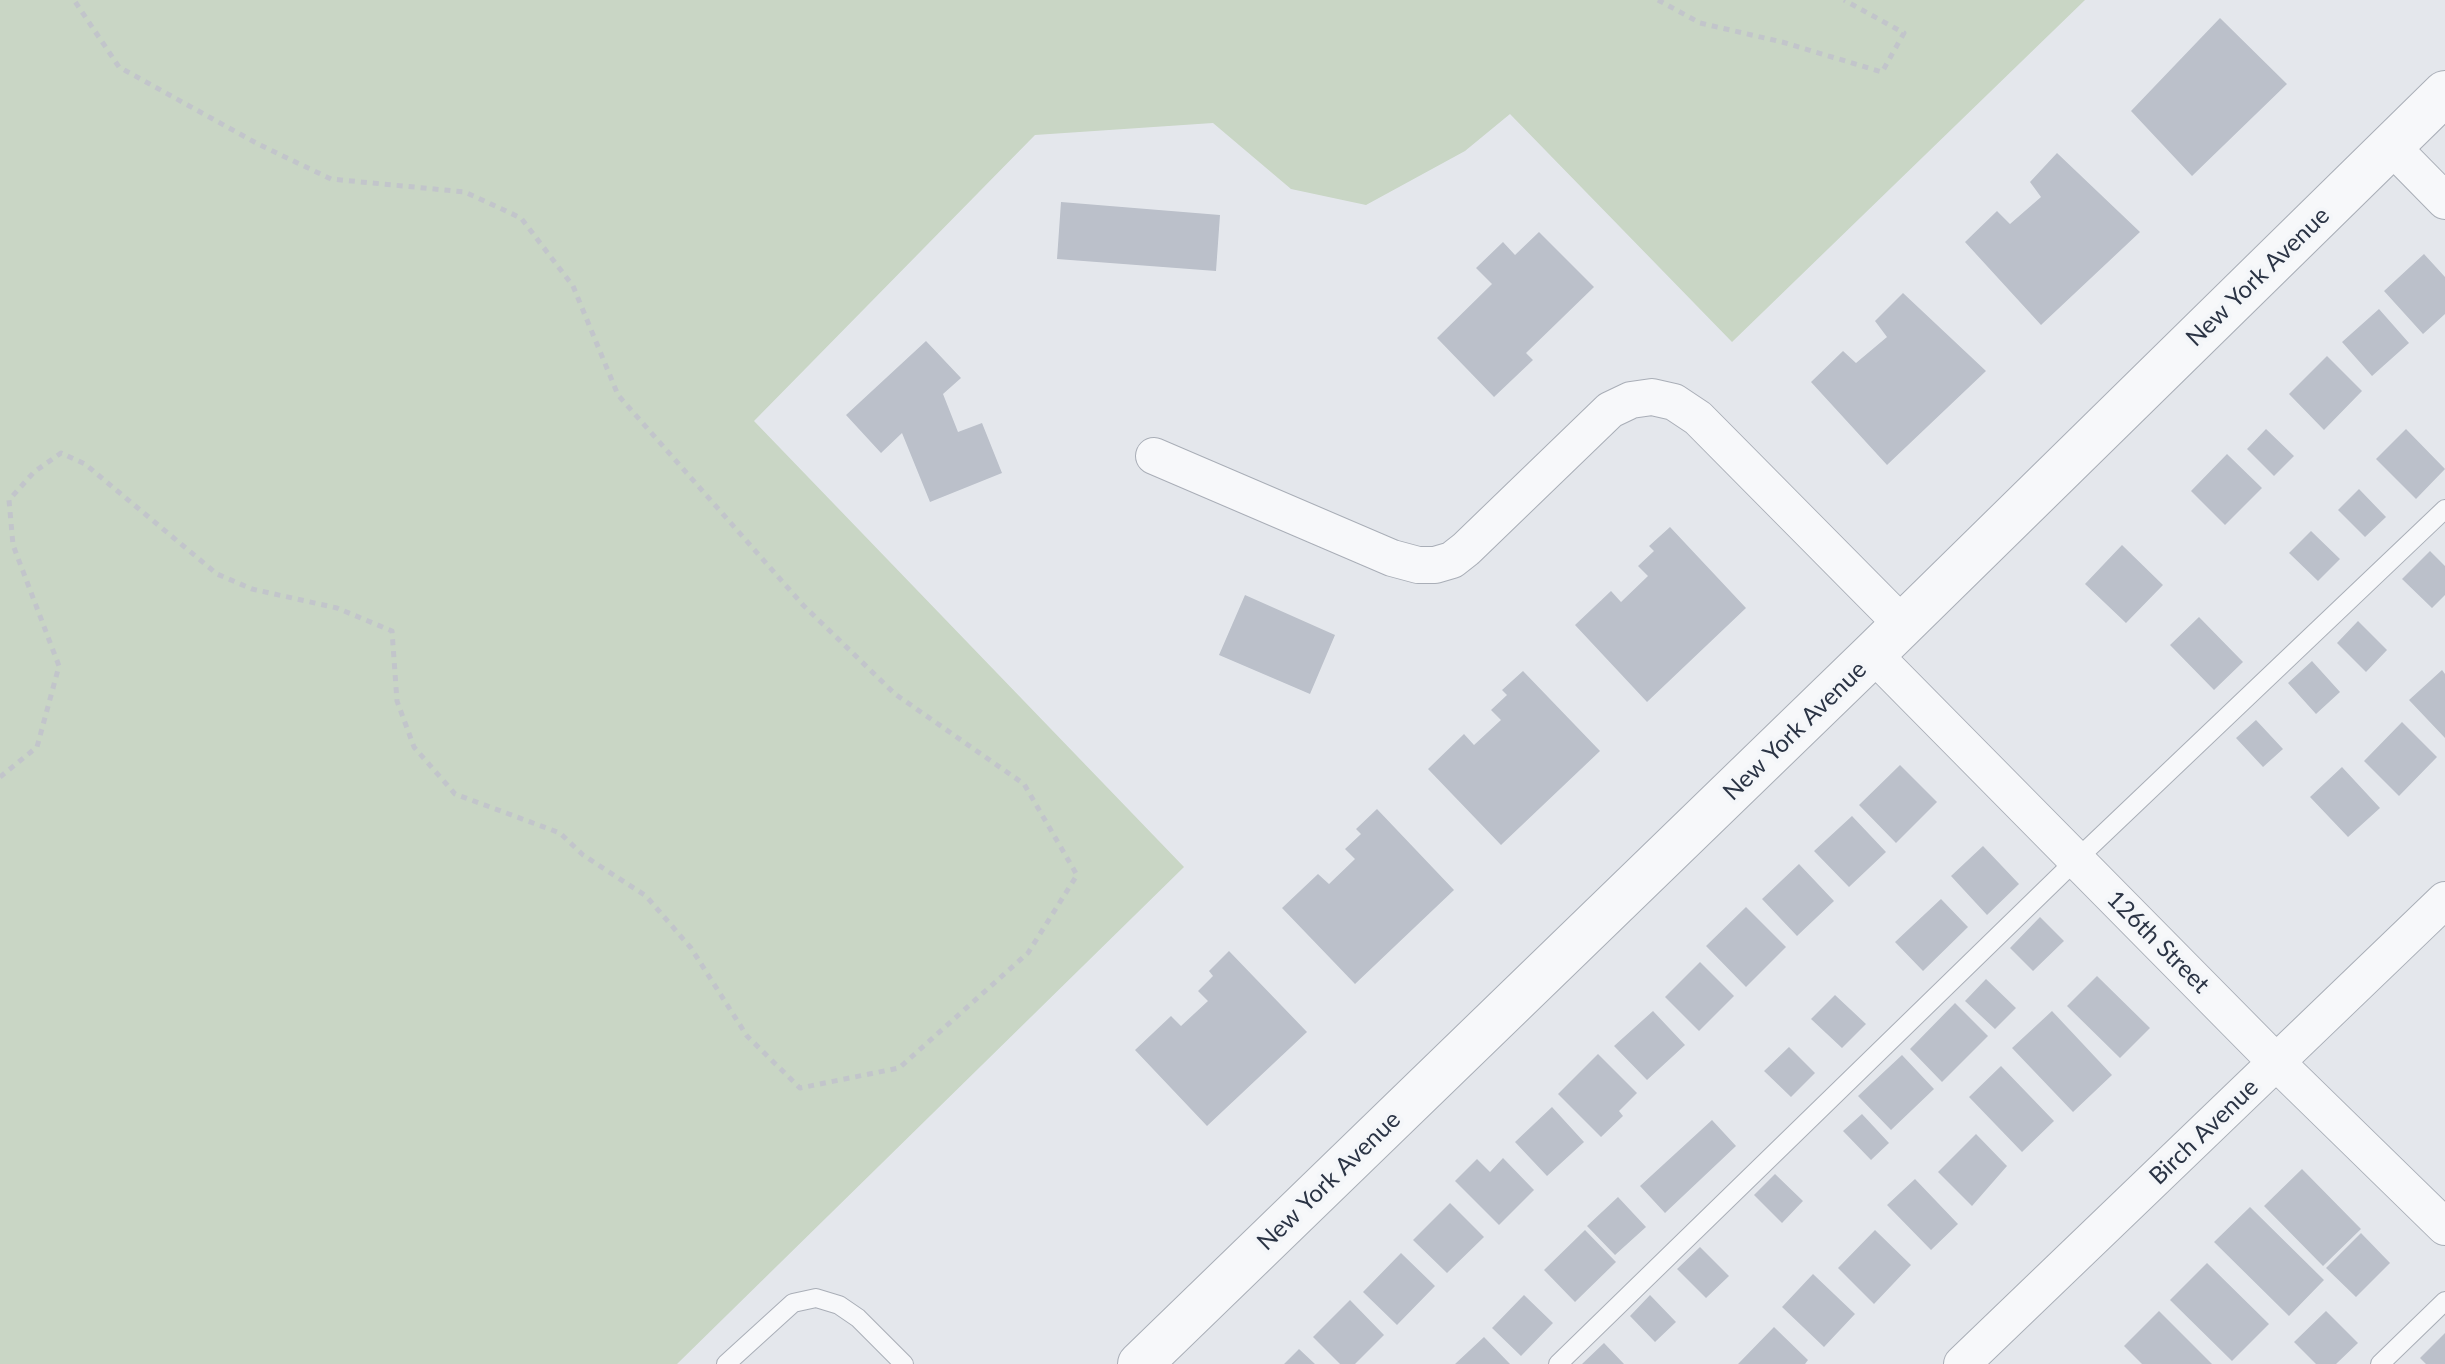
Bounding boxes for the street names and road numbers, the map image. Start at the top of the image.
street label: New York Avenue [2180,201,2336,353]
street label: New York Avenue [1717,655,1873,807]
street label: 126th Street [2101,885,2215,999]
street label: Birch Avenue [2144,1073,2264,1191]
street label: New York Avenue [1251,1105,1407,1257]

